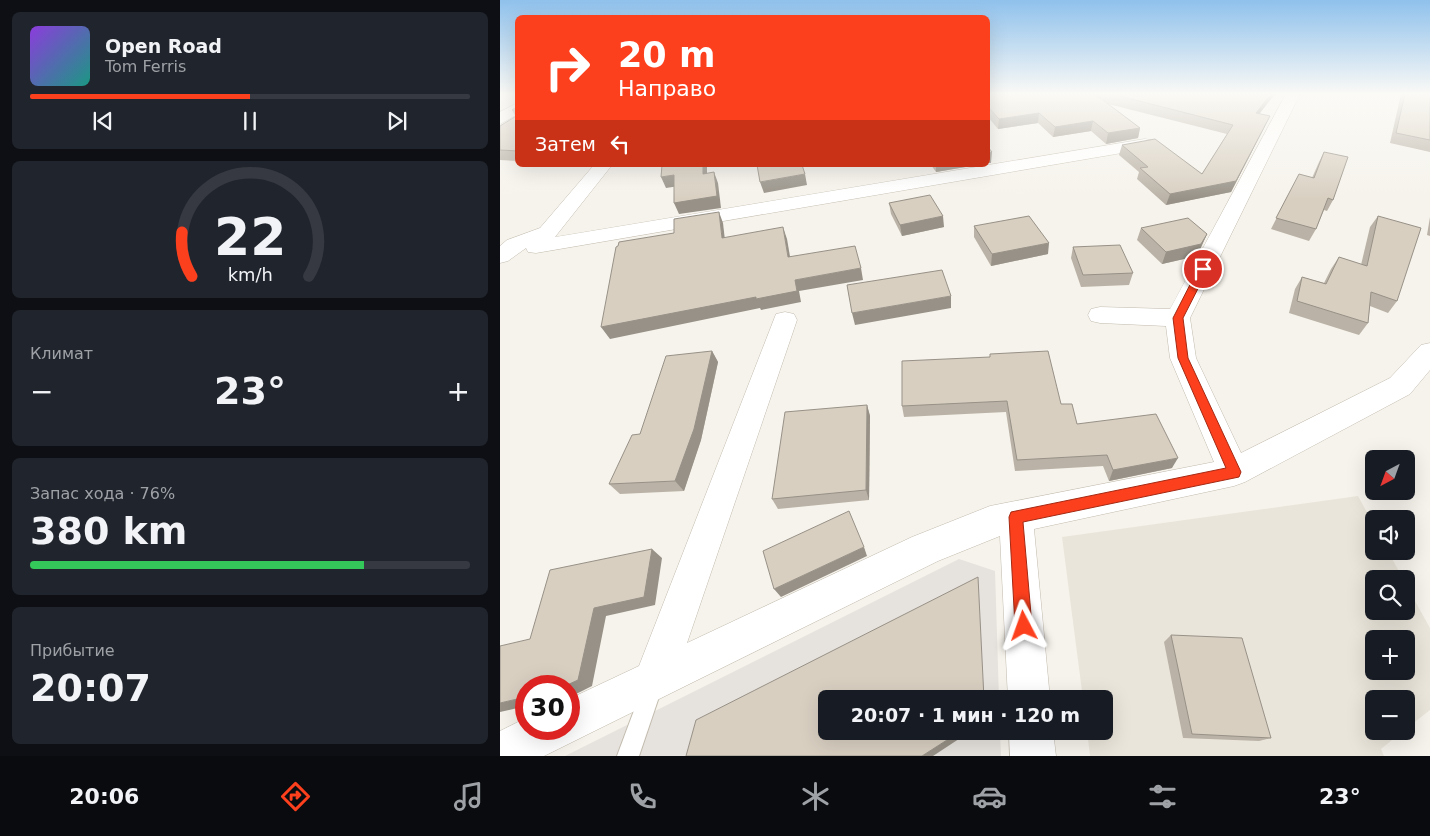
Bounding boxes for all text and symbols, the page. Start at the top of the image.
text: Open Road [105,35,222,57]
icon: right [535,35,600,100]
text: 20 m [618,35,715,75]
text: Tom Ferris [105,57,186,76]
text: Направо [618,76,716,101]
icon: previous [89,107,117,135]
icon: pause [236,107,264,135]
icon: next [383,107,411,135]
icon: left [606,130,634,158]
text: Затем [535,133,596,155]
text: 22 [214,207,286,267]
pin [1182,248,1224,290]
icon: arrive [1189,255,1217,283]
text: km/h [227,264,273,285]
text: Климат [30,344,93,363]
text: 23° [214,369,286,413]
text: − [30,375,53,408]
text: + [447,375,470,408]
north arrow [1365,450,1415,500]
map controls [1365,450,1415,740]
text: Запас хода · 76% [30,484,175,503]
text: 380 km [30,509,187,553]
button: sound [1365,510,1415,560]
button: search [1365,570,1415,620]
position arrow [997,599,1049,651]
button: + [1365,630,1415,680]
text: Прибытие [30,641,115,660]
text: 20:07 [30,666,151,710]
speed limit sign: 30 [515,675,580,740]
button: − [1365,690,1415,740]
text: 20:07 · 1 мин · 120 m [851,704,1080,726]
icon: directions [278,779,313,814]
icon: music [451,779,486,814]
icon: phone [625,779,660,814]
icon: climate [798,779,833,814]
icon: car [972,779,1007,814]
icon: filters [1145,779,1180,814]
text: 20:06 [69,784,139,809]
text: 23° [1319,784,1361,809]

